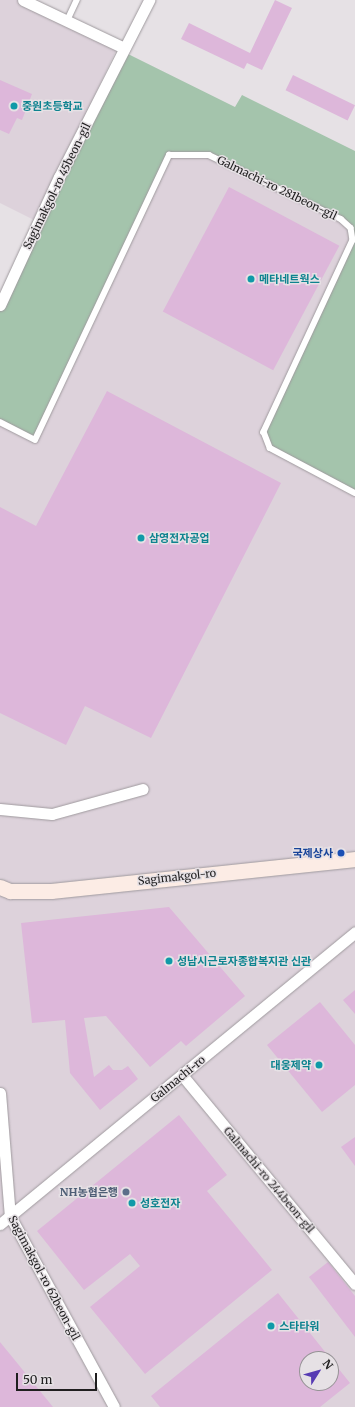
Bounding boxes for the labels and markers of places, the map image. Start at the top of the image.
place label: 중원초등학교 [22,99,83,113]
marker: 중원초등학교 [9,101,19,111]
place label: 메타네트웍스 [259,272,320,286]
marker: 메타네트웍스 [246,274,256,284]
place label: 삼영전자공업 [149,531,210,545]
marker: 삼영전자공업 [136,533,146,543]
place label: 국제상사 [293,846,333,860]
marker: 국제상사 [336,848,346,858]
place label: 성남시근로자종합복지관 신관 [177,954,311,968]
marker: 성남시근로자종합복지관 신관 [164,956,174,966]
place label: 대웅제약 [271,1058,311,1072]
marker: 대웅제약 [314,1060,324,1070]
place label: NH농협은행 [60,1185,118,1199]
marker: NH농협은행 [121,1187,131,1197]
place label: 성호전자 [140,1196,180,1210]
marker: 성호전자 [127,1198,137,1208]
place label: 스타타워 [279,1319,319,1333]
marker: 스타타워 [266,1321,276,1331]

